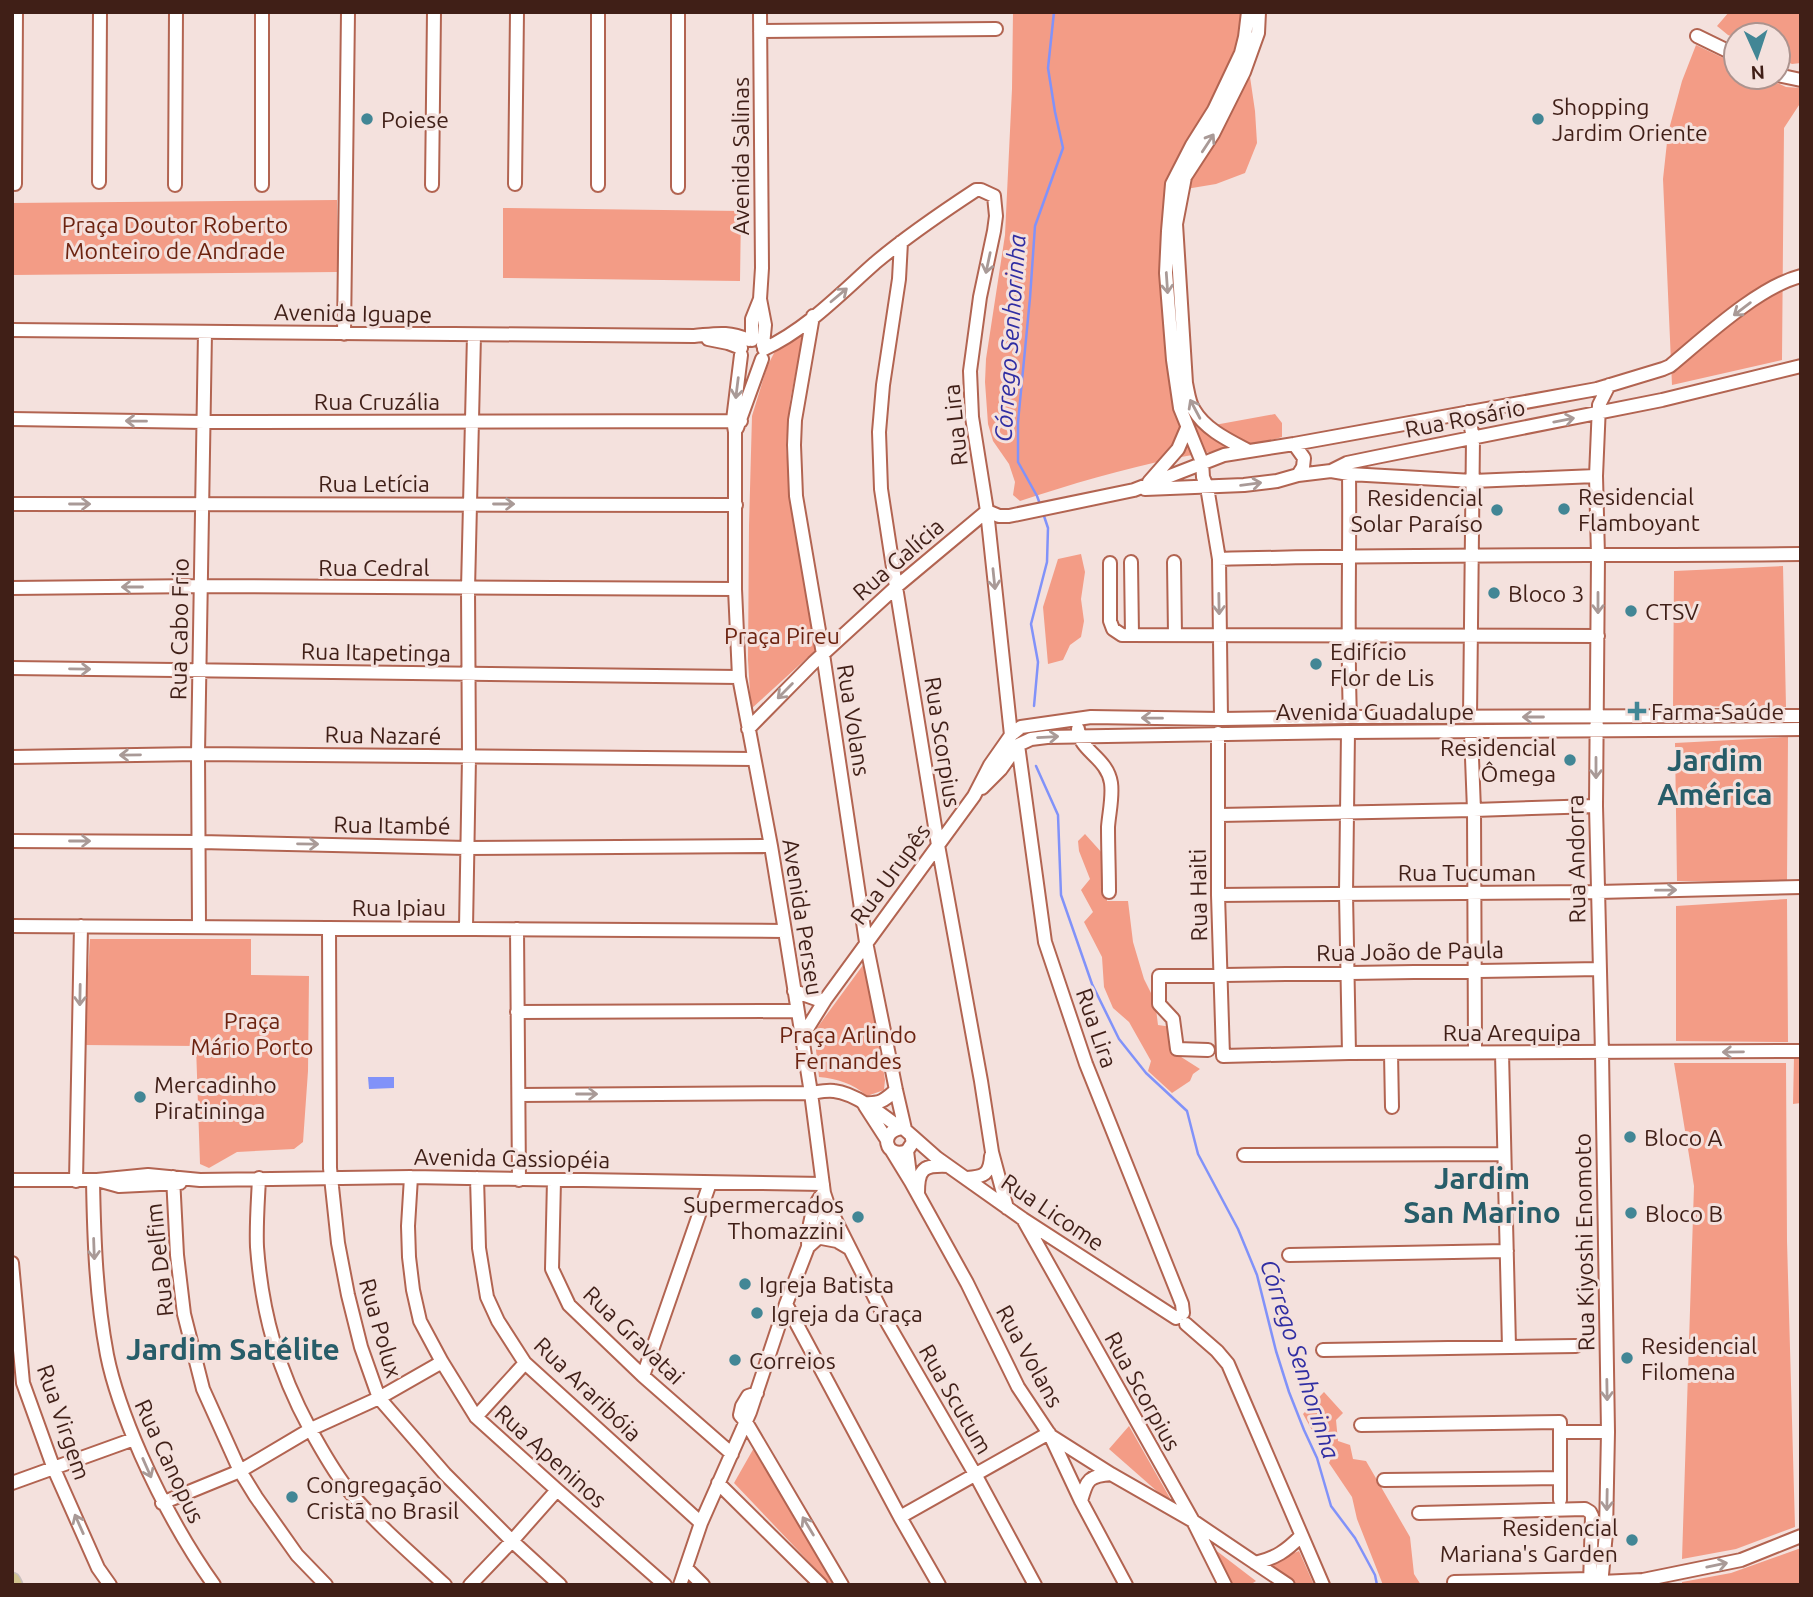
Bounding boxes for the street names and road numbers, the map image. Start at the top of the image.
street label: Avenida Salinas [728,77,753,235]
street label: Avenida Iguape [274,299,432,327]
street label: Rua Lira [938,383,972,467]
street label: Rua Cruzália [314,389,440,414]
street label: Rua Rosário [1403,394,1527,442]
street label: Rua Letícia [318,471,430,496]
street label: Rua Galícia [848,513,948,605]
street label: Rua Cedral [318,555,430,580]
street label: Rua Cabo Frio [165,558,193,700]
street label: Rua Itapetinga [301,638,451,666]
street label: Rua Volans [833,662,875,778]
street label: Rua Scorpius [920,675,966,809]
street label: Avenida Guadalupe [1276,699,1474,724]
street label: Rua Nazaré [325,721,441,749]
street label: Rua Andorra [1562,794,1590,924]
street label: Rua Itambé [333,811,451,839]
street label: Rua Urupês [845,819,935,929]
street label: Avenida Perseu [778,837,828,997]
street label: Rua Haiti [1185,848,1211,942]
street label: Rua Tucuman [1398,860,1536,885]
street label: Rua Ipiau [352,895,446,920]
street label: Rua João de Paula [1316,937,1504,965]
street label: Rua Lira [1072,985,1122,1071]
street label: Rua Arequipa [1443,1020,1581,1045]
street label: Rua Kiyoshi Enomoto [1570,1133,1598,1351]
street label: Avenida Cassiopéia [414,1144,610,1172]
street label: Rua Licome [997,1169,1109,1255]
street label: Rua Delfim [141,1202,177,1318]
street label: Rua Polux [355,1275,407,1381]
street label: Rua Gravatai [579,1281,689,1389]
street label: Rua Volans [992,1301,1068,1411]
street label: Rua Scorpius [1100,1327,1186,1455]
street label: Rua Araribóia [529,1332,647,1446]
street label: Rua Scutum [915,1340,997,1458]
street label: Rua Virgem [33,1361,95,1483]
street label: Rua Canopus [130,1395,210,1527]
street label: Rua Apeninos [490,1400,612,1512]

